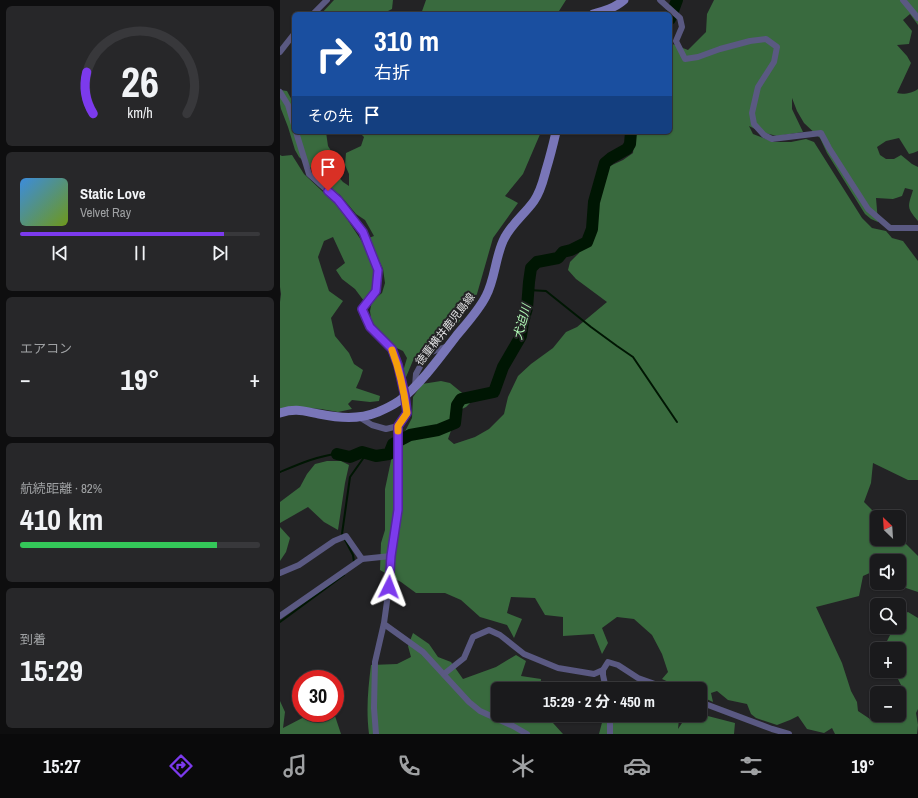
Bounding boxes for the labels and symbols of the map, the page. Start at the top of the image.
pin [311,150,345,191]
street label: 徳重横井鹿児島線 [412,290,478,368]
water label: 犬迫川 [510,301,535,341]
north arrow [870,510,906,546]
position arrow [368,566,410,608]
speed limit sign: 30 [292,670,344,722]

